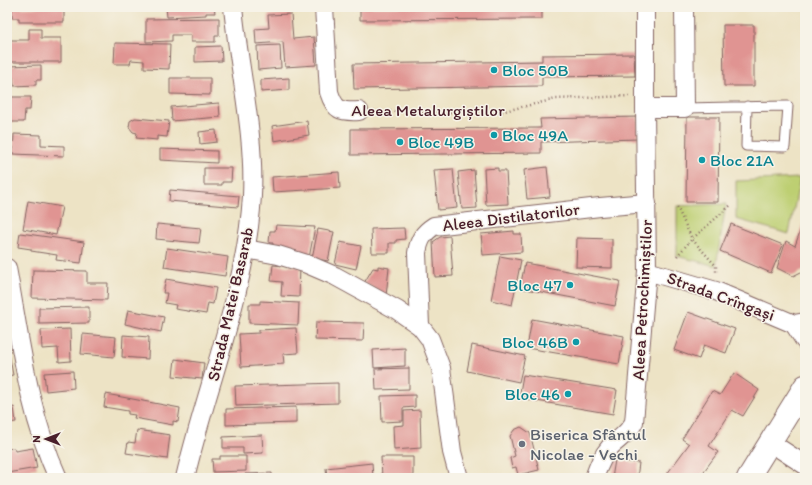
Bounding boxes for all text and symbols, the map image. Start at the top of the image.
place label: Bloc 50B [502,60,568,80]
marker: Bloc 50B [489,65,499,75]
street label: Aleea Metalurgiștilor [351,100,505,120]
place label: Bloc 49A [502,125,568,145]
marker: Bloc 49A [489,130,499,140]
place label: Bloc 49B [408,132,474,152]
marker: Bloc 49B [395,137,405,147]
place label: Bloc 21A [710,150,774,170]
marker: Bloc 21A [697,155,707,165]
street label: Aleea Distilatorilor [441,199,581,235]
street label: Aleea Petrochimiștilor [628,219,656,381]
street label: Strada Matei Basarab [203,225,257,383]
street label: Strada Crîngași [664,267,778,325]
place label: Bloc 47 [507,275,563,295]
marker: Bloc 47 [565,280,575,290]
place label: Bloc 46B [502,332,568,352]
marker: Bloc 46B [571,337,581,347]
place label: Bloc 46 [505,384,560,404]
marker: Bloc 46 [563,389,573,399]
north arrow [26,419,66,459]
place label: Biserica Sfântul Nicolae - Vechi [530,424,647,464]
text: N [30,435,43,443]
marker: Biserica Sfântul Nicolae - Vechi [517,439,527,449]

